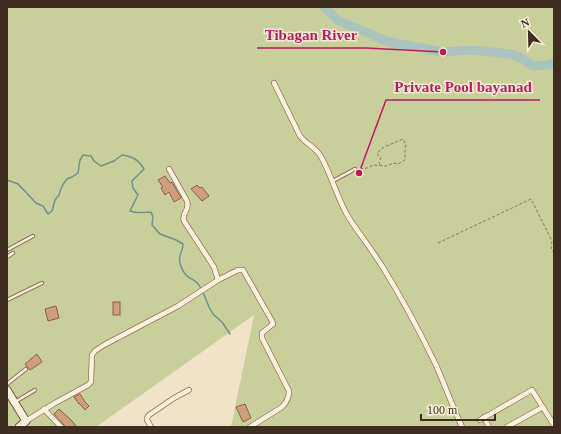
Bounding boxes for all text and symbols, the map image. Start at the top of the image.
north arrow [509,12,549,52]
text: N [519,16,531,30]
callout: Tibagan River [257,21,366,48]
text: Tibagan River [265,27,358,43]
callout: Private Pool bayanad [386,73,540,100]
text: Private Pool bayanad [394,79,532,95]
scale bar [421,396,495,422]
text: 100 m [427,403,458,417]

